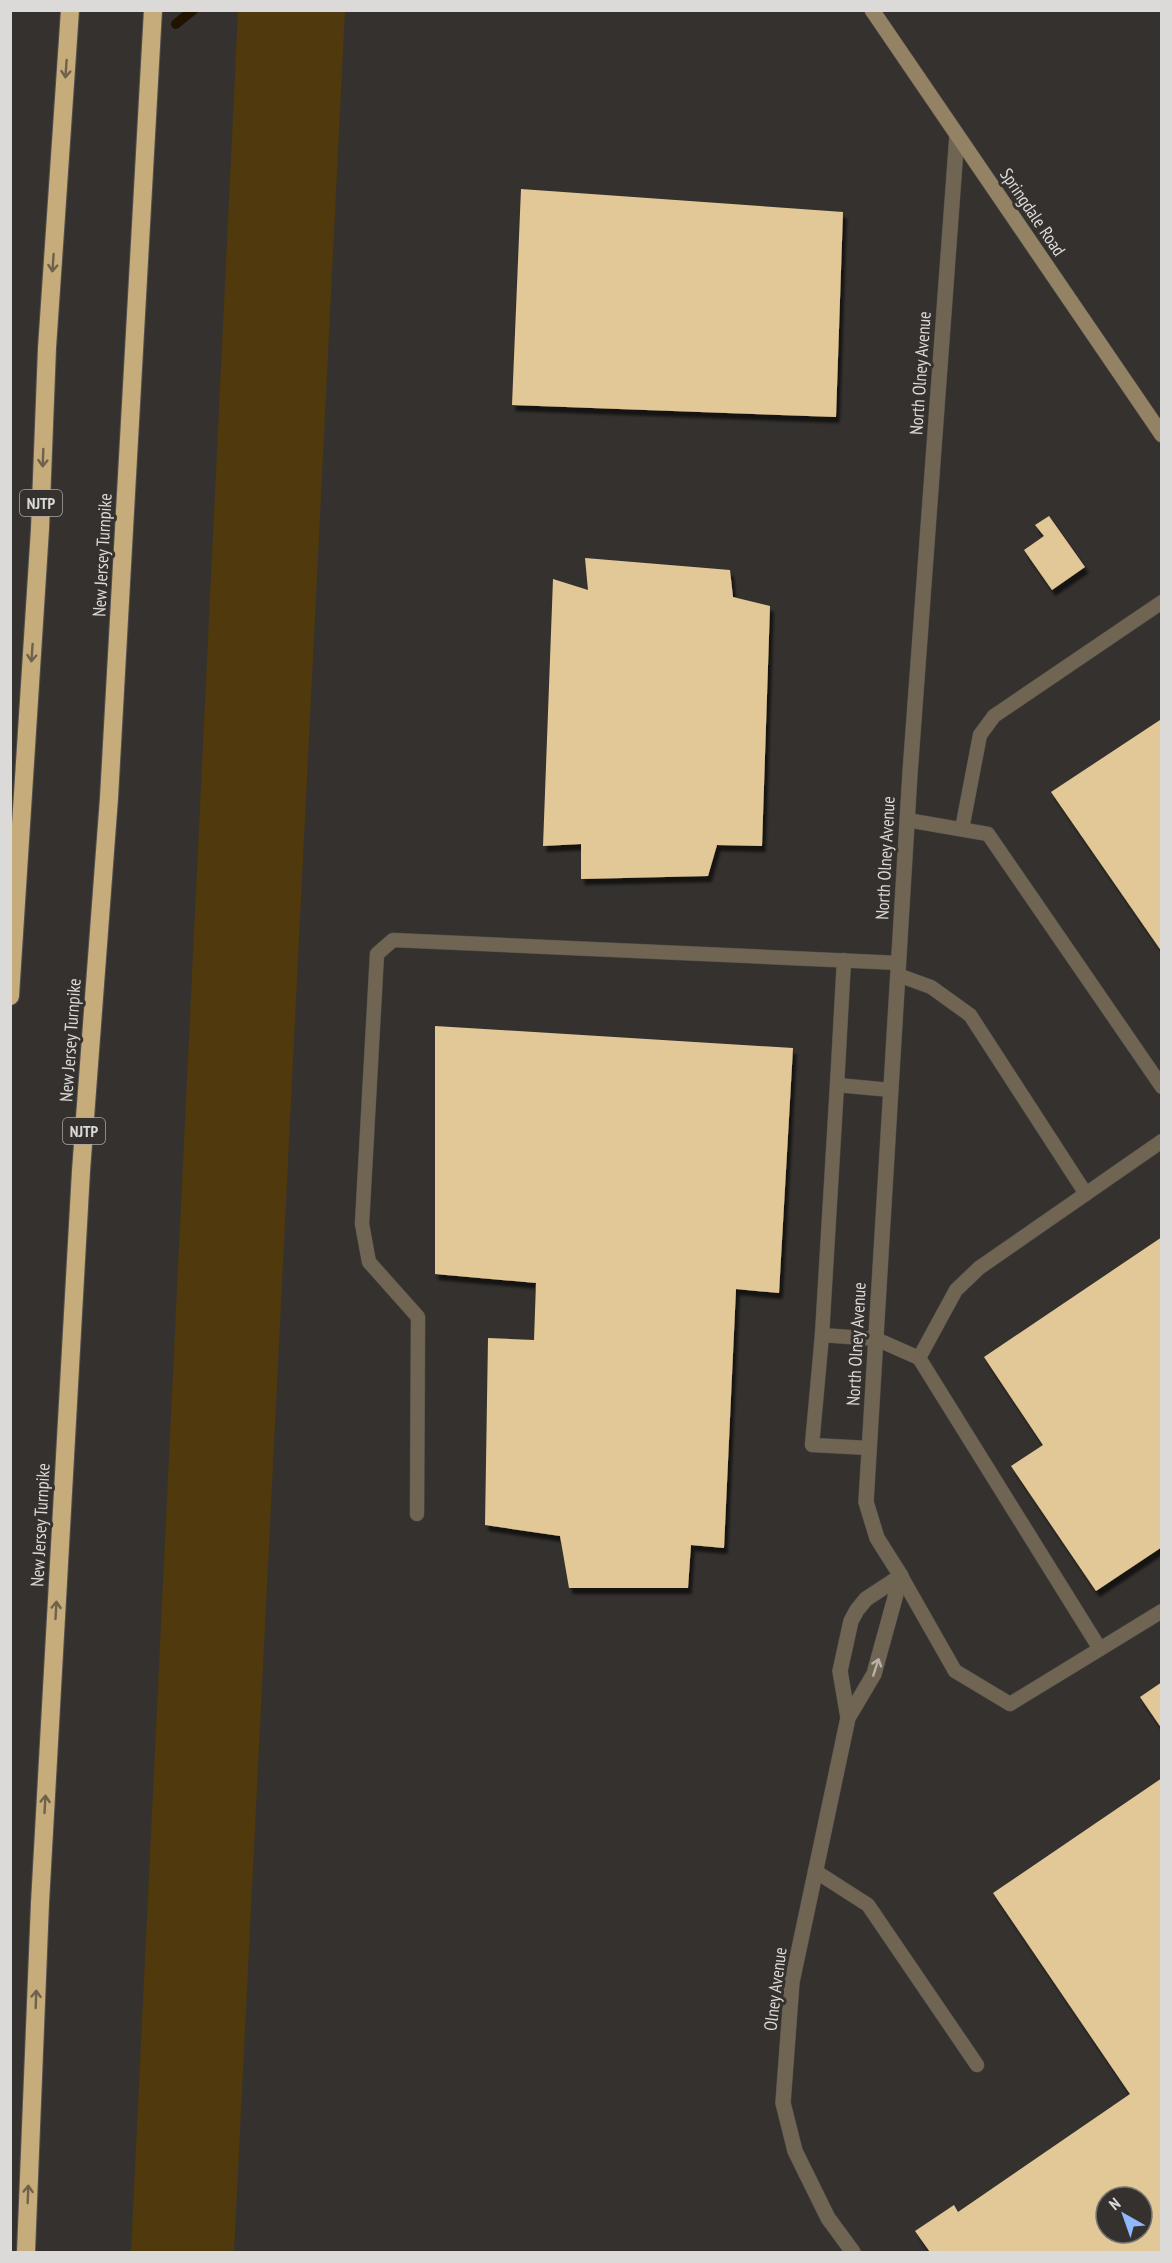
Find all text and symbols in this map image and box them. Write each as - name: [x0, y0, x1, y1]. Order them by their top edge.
- one-way arrow: [60, 58, 71, 78]
- street label: Springdale Road: [995, 164, 1071, 260]
- one-way arrow: [47, 253, 58, 273]
- street label: North Olney Avenue: [904, 310, 936, 436]
- one-way arrow: [37, 448, 49, 468]
- road number: NJTP: [20, 490, 62, 516]
- street label: New Jersey Turnpike: [87, 493, 117, 617]
- one-way arrow: [27, 642, 38, 662]
- street label: North Olney Avenue: [870, 796, 900, 920]
- street label: New Jersey Turnpike: [54, 977, 86, 1103]
- road number: NJTP: [63, 1118, 105, 1144]
- street label: North Olney Avenue: [841, 1282, 871, 1406]
- street label: New Jersey Turnpike: [25, 1463, 55, 1587]
- one-way arrow: [51, 1600, 62, 1620]
- one-way arrow: [871, 1658, 882, 1677]
- one-way arrow: [40, 1795, 51, 1815]
- street label: Olney Avenue: [758, 1946, 792, 2032]
- one-way arrow: [30, 1990, 42, 2010]
- one-way arrow: [23, 2185, 34, 2205]
- north arrow: [1094, 2185, 1154, 2245]
- text: N: [1105, 2193, 1124, 2214]

